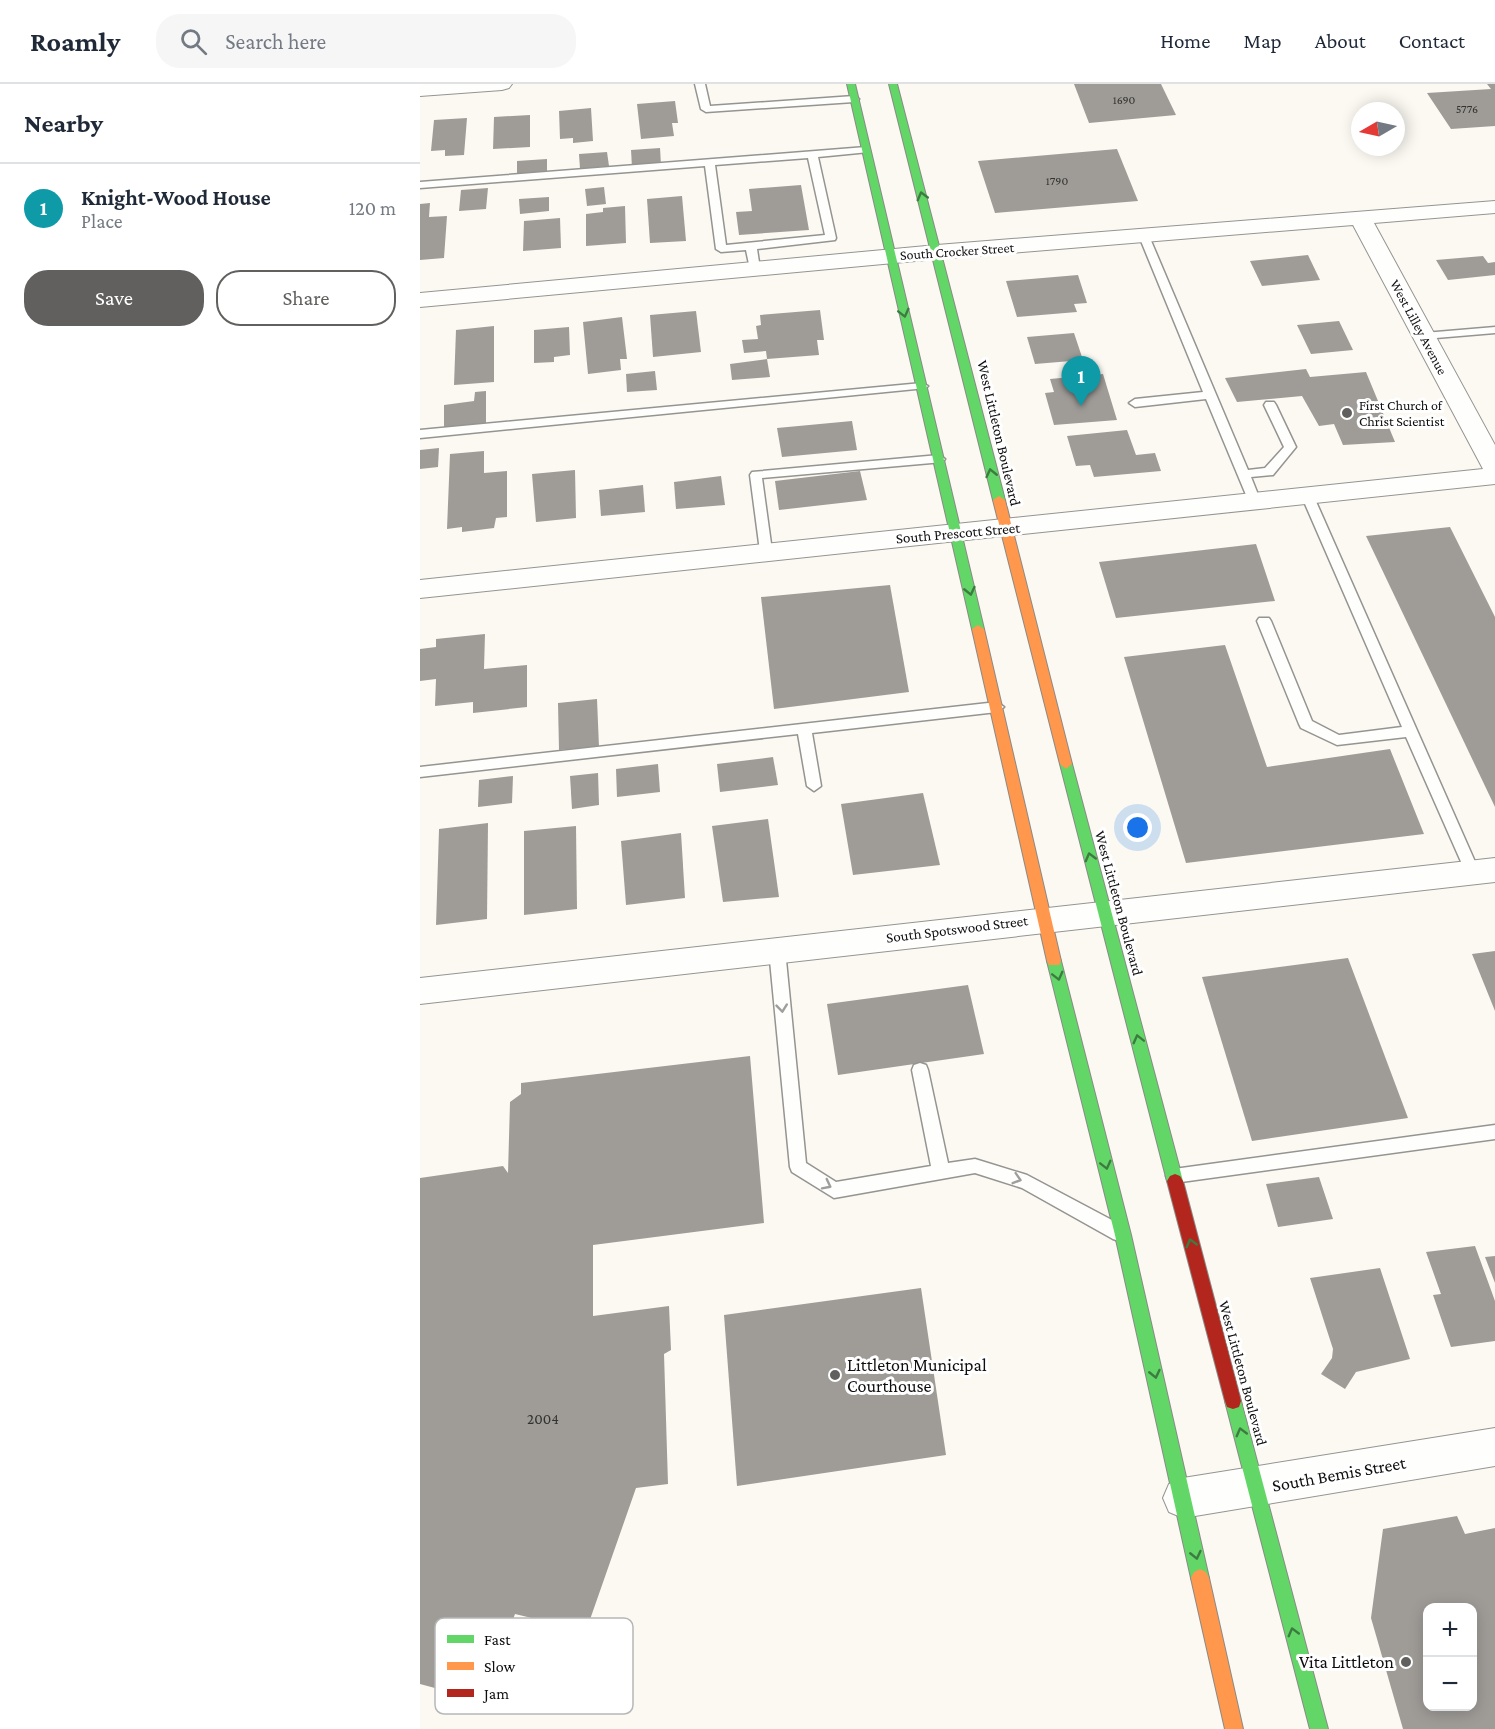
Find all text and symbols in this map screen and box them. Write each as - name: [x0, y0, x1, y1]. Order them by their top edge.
- search box: [156, 14, 576, 68]
- icon: search: [177, 25, 210, 58]
- text: Roamly: [30, 26, 120, 57]
- text: Search here: [225, 29, 326, 54]
- text: Home: [1160, 29, 1210, 53]
- text: Map: [1243, 29, 1282, 53]
- text: About: [1315, 29, 1366, 53]
- text: Contact: [1399, 29, 1465, 53]
- house number: 1690: [1113, 93, 1136, 107]
- north arrow: [1351, 102, 1405, 156]
- house number: 5776: [1456, 102, 1478, 116]
- text: Nearby: [24, 109, 103, 138]
- house number: 1790: [1046, 174, 1068, 188]
- text: Knight-Wood House: [81, 185, 271, 210]
- one-way arrow: [917, 191, 929, 202]
- text: 1: [40, 197, 47, 219]
- text: 120 m: [349, 197, 396, 219]
- text: Place: [81, 210, 123, 232]
- street label: South Crocker Street: [899, 239, 1015, 263]
- button: Save: [24, 270, 204, 326]
- button: Share: [216, 270, 396, 326]
- street label: West Lilley Avenue: [1387, 277, 1451, 377]
- one-way arrow: [897, 308, 910, 318]
- pin: 1: [1062, 356, 1100, 406]
- street label: West Littleton Boulevard: [974, 359, 1024, 508]
- place label: First Church of Christ Scientist: [1359, 397, 1445, 429]
- marker: First Church of Christ Scientist: [1340, 406, 1354, 420]
- one-way arrow: [986, 468, 999, 478]
- street label: South Prescott Street: [895, 520, 1022, 546]
- one-way arrow: [963, 586, 976, 596]
- your location: [1123, 813, 1152, 842]
- street label: West Littleton Boulevard: [1092, 829, 1146, 977]
- one-way arrow: [1085, 852, 1097, 863]
- street label: South Spotswood Street: [885, 912, 1030, 947]
- one-way arrow: [1051, 971, 1064, 981]
- one-way arrow: [775, 1003, 788, 1013]
- one-way arrow: [1132, 1034, 1145, 1044]
- one-way arrow: [1098, 1160, 1111, 1170]
- one-way arrow: [1011, 1172, 1022, 1184]
- one-way arrow: [821, 1178, 831, 1189]
- one-way arrow: [1186, 1238, 1199, 1248]
- street label: West Littleton Boulevard: [1216, 1299, 1270, 1447]
- place label: Littleton Municipal Courthouse: [847, 1355, 987, 1396]
- marker: Littleton Municipal Courthouse: [828, 1368, 842, 1382]
- one-way arrow: [1148, 1369, 1161, 1379]
- house number: 2004: [527, 1411, 559, 1427]
- one-way arrow: [1236, 1427, 1248, 1437]
- street label: South Bemis Street: [1271, 1452, 1408, 1496]
- one-way arrow: [1189, 1550, 1202, 1560]
- map controls: [1423, 1603, 1477, 1711]
- button: +: [1423, 1603, 1477, 1657]
- legend: [435, 1618, 633, 1714]
- one-way arrow: [1288, 1627, 1301, 1637]
- text: Fast: [484, 1631, 511, 1648]
- place label: Vita Littleton: [1299, 1652, 1394, 1672]
- marker: Vita Littleton: [1399, 1655, 1413, 1669]
- button: −: [1423, 1657, 1477, 1711]
- text: Slow: [484, 1658, 516, 1675]
- text: Jam: [482, 1685, 509, 1703]

